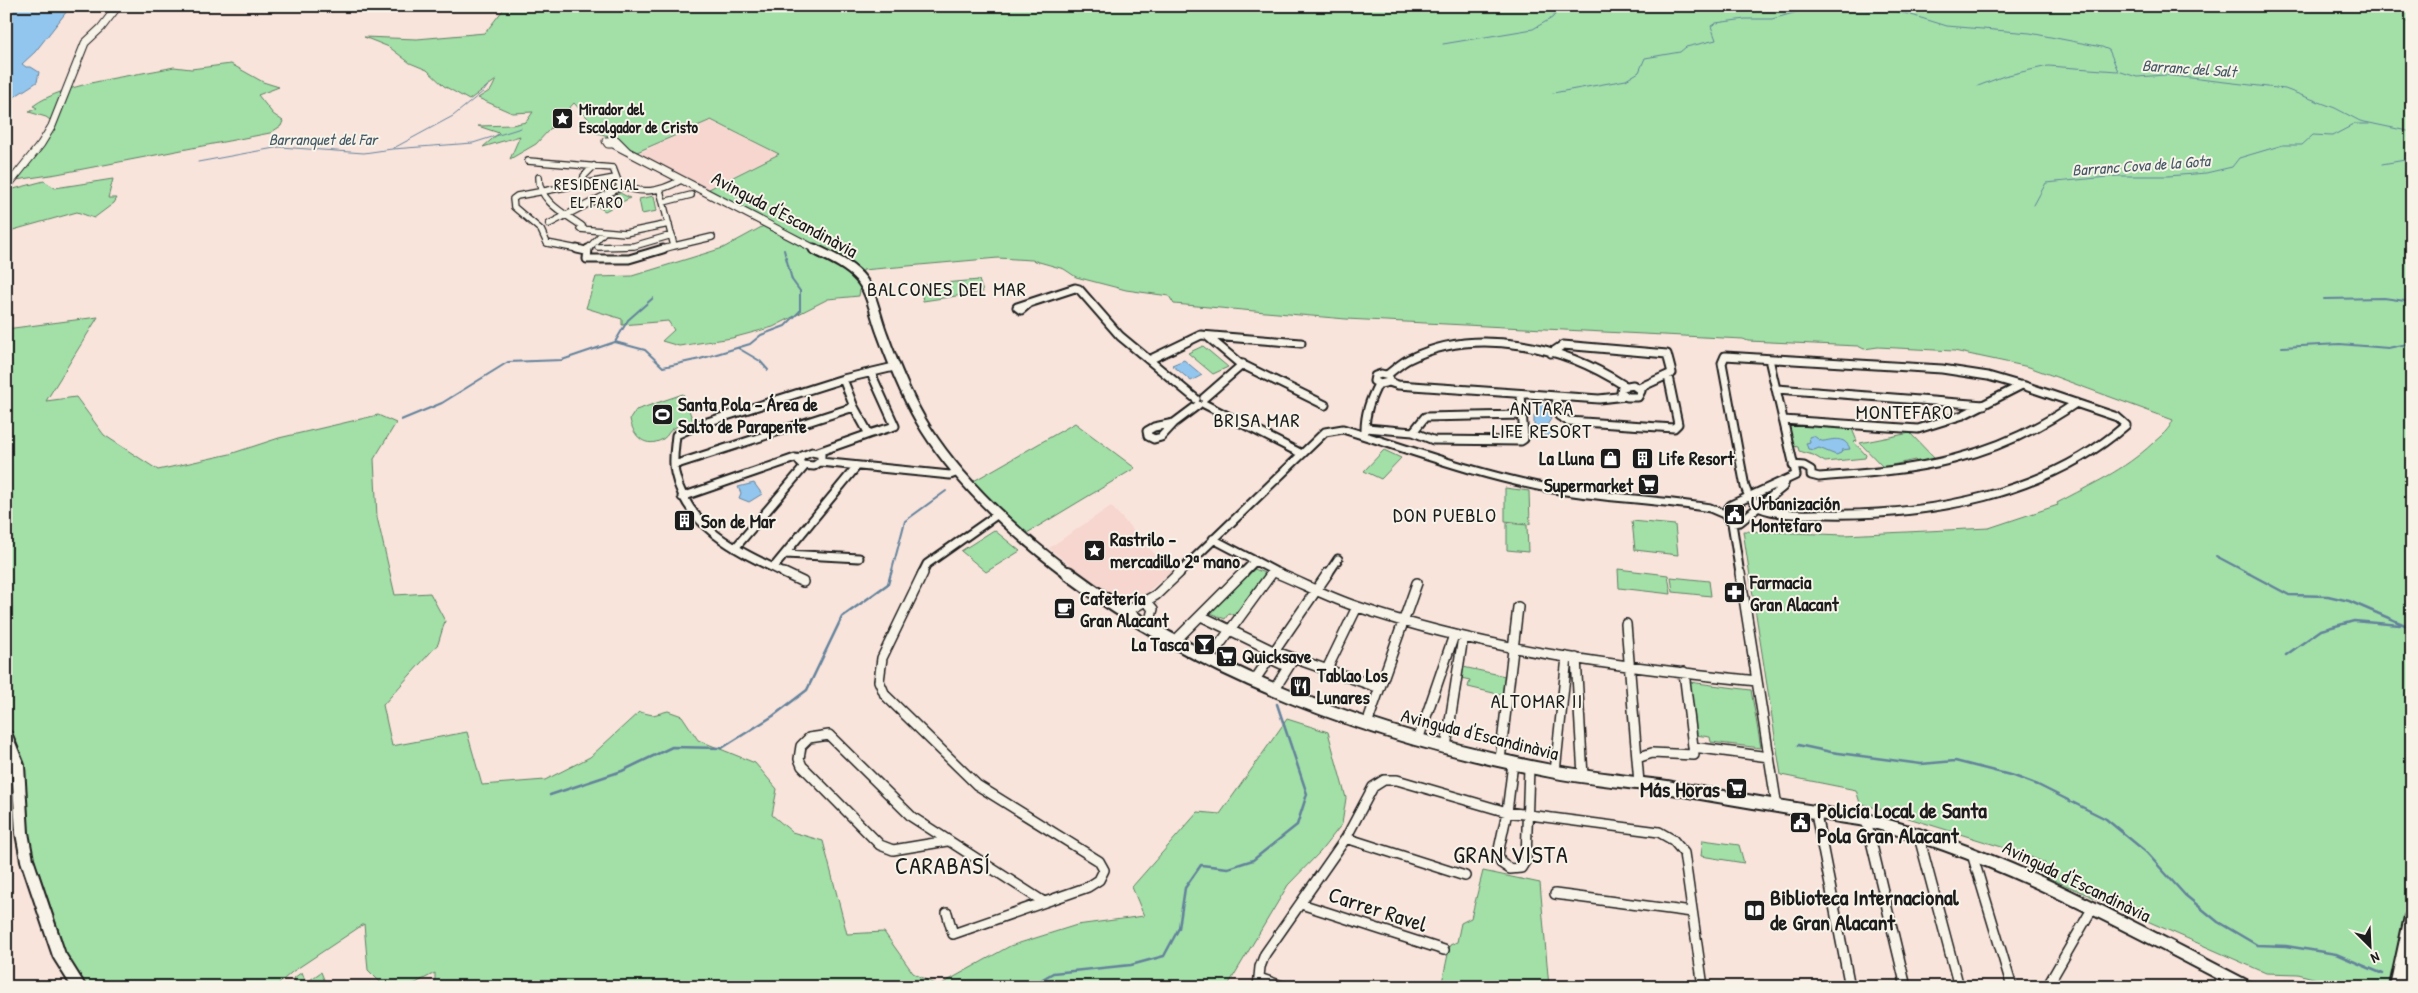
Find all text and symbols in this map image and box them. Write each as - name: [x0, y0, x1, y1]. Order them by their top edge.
- water label: Barranc del Salt: [2141, 54, 2239, 82]
- place label: Mirador del Escolgador de Cristo: [579, 98, 699, 139]
- place icon: Mirador del Escolgador de Cristo: [551, 106, 575, 130]
- water label: Barranquet del Far: [269, 128, 379, 150]
- water label: Barranc Cova de la Gota: [2071, 149, 2212, 181]
- street label: Avinguda d'Escandinàvia: [708, 165, 863, 264]
- district label: RESIDENCIAL EL FARO: [554, 173, 640, 213]
- district label: BALCONES DEL MAR: [867, 275, 1027, 302]
- place label: Santa Pola - Área de Salto de Parapente: [678, 391, 818, 440]
- district label: ANTARA LIFE RESORT: [1492, 394, 1592, 444]
- district label: MONTEFARO: [1856, 398, 1954, 425]
- sports icon: Santa Pola - Área de Salto de Parapente: [650, 403, 674, 427]
- district label: BRISA MAR: [1213, 406, 1301, 433]
- place label: La Lluna: [1539, 445, 1595, 471]
- place label: Life Resort: [1659, 445, 1736, 471]
- shop icon: La Lluna: [1598, 446, 1622, 470]
- building icon: Life Resort: [1631, 446, 1655, 470]
- place label: Supermarket: [1544, 472, 1634, 499]
- supermarket icon: Supermarket: [1637, 473, 1661, 497]
- place label: Urbanización Montefaro: [1751, 490, 1841, 538]
- district label: DON PUEBLO: [1393, 501, 1497, 528]
- public building icon: Urbanización Montefaro: [1723, 502, 1747, 526]
- place label: Son de Mar: [701, 508, 776, 534]
- building icon: Son de Mar: [673, 509, 697, 533]
- place label: Rastrilo - mercadillo 2ª mano: [1110, 526, 1240, 574]
- place icon: Rastrilo - mercadillo 2ª mano: [1082, 538, 1106, 562]
- place label: Farmacia Gran Alacant: [1749, 569, 1840, 617]
- pharmacy icon: Farmacia Gran Alacant: [1722, 581, 1746, 605]
- place label: Cafetería Gran Alacant: [1080, 585, 1170, 633]
- cafe icon: Cafetería Gran Alacant: [1052, 597, 1076, 621]
- place label: La Tasca: [1132, 631, 1190, 657]
- bar icon: La Tasca: [1193, 632, 1217, 656]
- place label: Quicksave: [1242, 643, 1312, 669]
- supermarket icon: Quicksave: [1214, 644, 1238, 668]
- place label: Tablao Los Lunares: [1316, 662, 1388, 710]
- restaurant icon: Tablao Los Lunares: [1289, 674, 1313, 698]
- district label: ALTOMAR II: [1491, 687, 1583, 714]
- street label: Avinguda d'Escandinàvia: [1398, 702, 1562, 766]
- place label: Más Horas: [1640, 774, 1721, 804]
- supermarket icon: Más Horas: [1724, 777, 1748, 801]
- place label: Policía Local de Santa Pola Gran Alacant: [1817, 795, 1987, 850]
- public building icon: Policía Local de Santa Pola Gran Alacant: [1789, 811, 1813, 835]
- street label: Avinguda d'Escandinàvia: [1999, 834, 2156, 928]
- district label: GRAN VISTA: [1453, 838, 1569, 870]
- district label: CARABASÍ: [895, 849, 991, 881]
- street label: Carrer Ravel: [1325, 879, 1431, 939]
- place label: Biblioteca Internacional de Gran Alacant: [1770, 882, 1960, 937]
- library icon: Biblioteca Internacional de Gran Alacant: [1742, 898, 1766, 922]
- north arrow: [2346, 920, 2396, 970]
- text: N: [2368, 948, 2383, 969]

